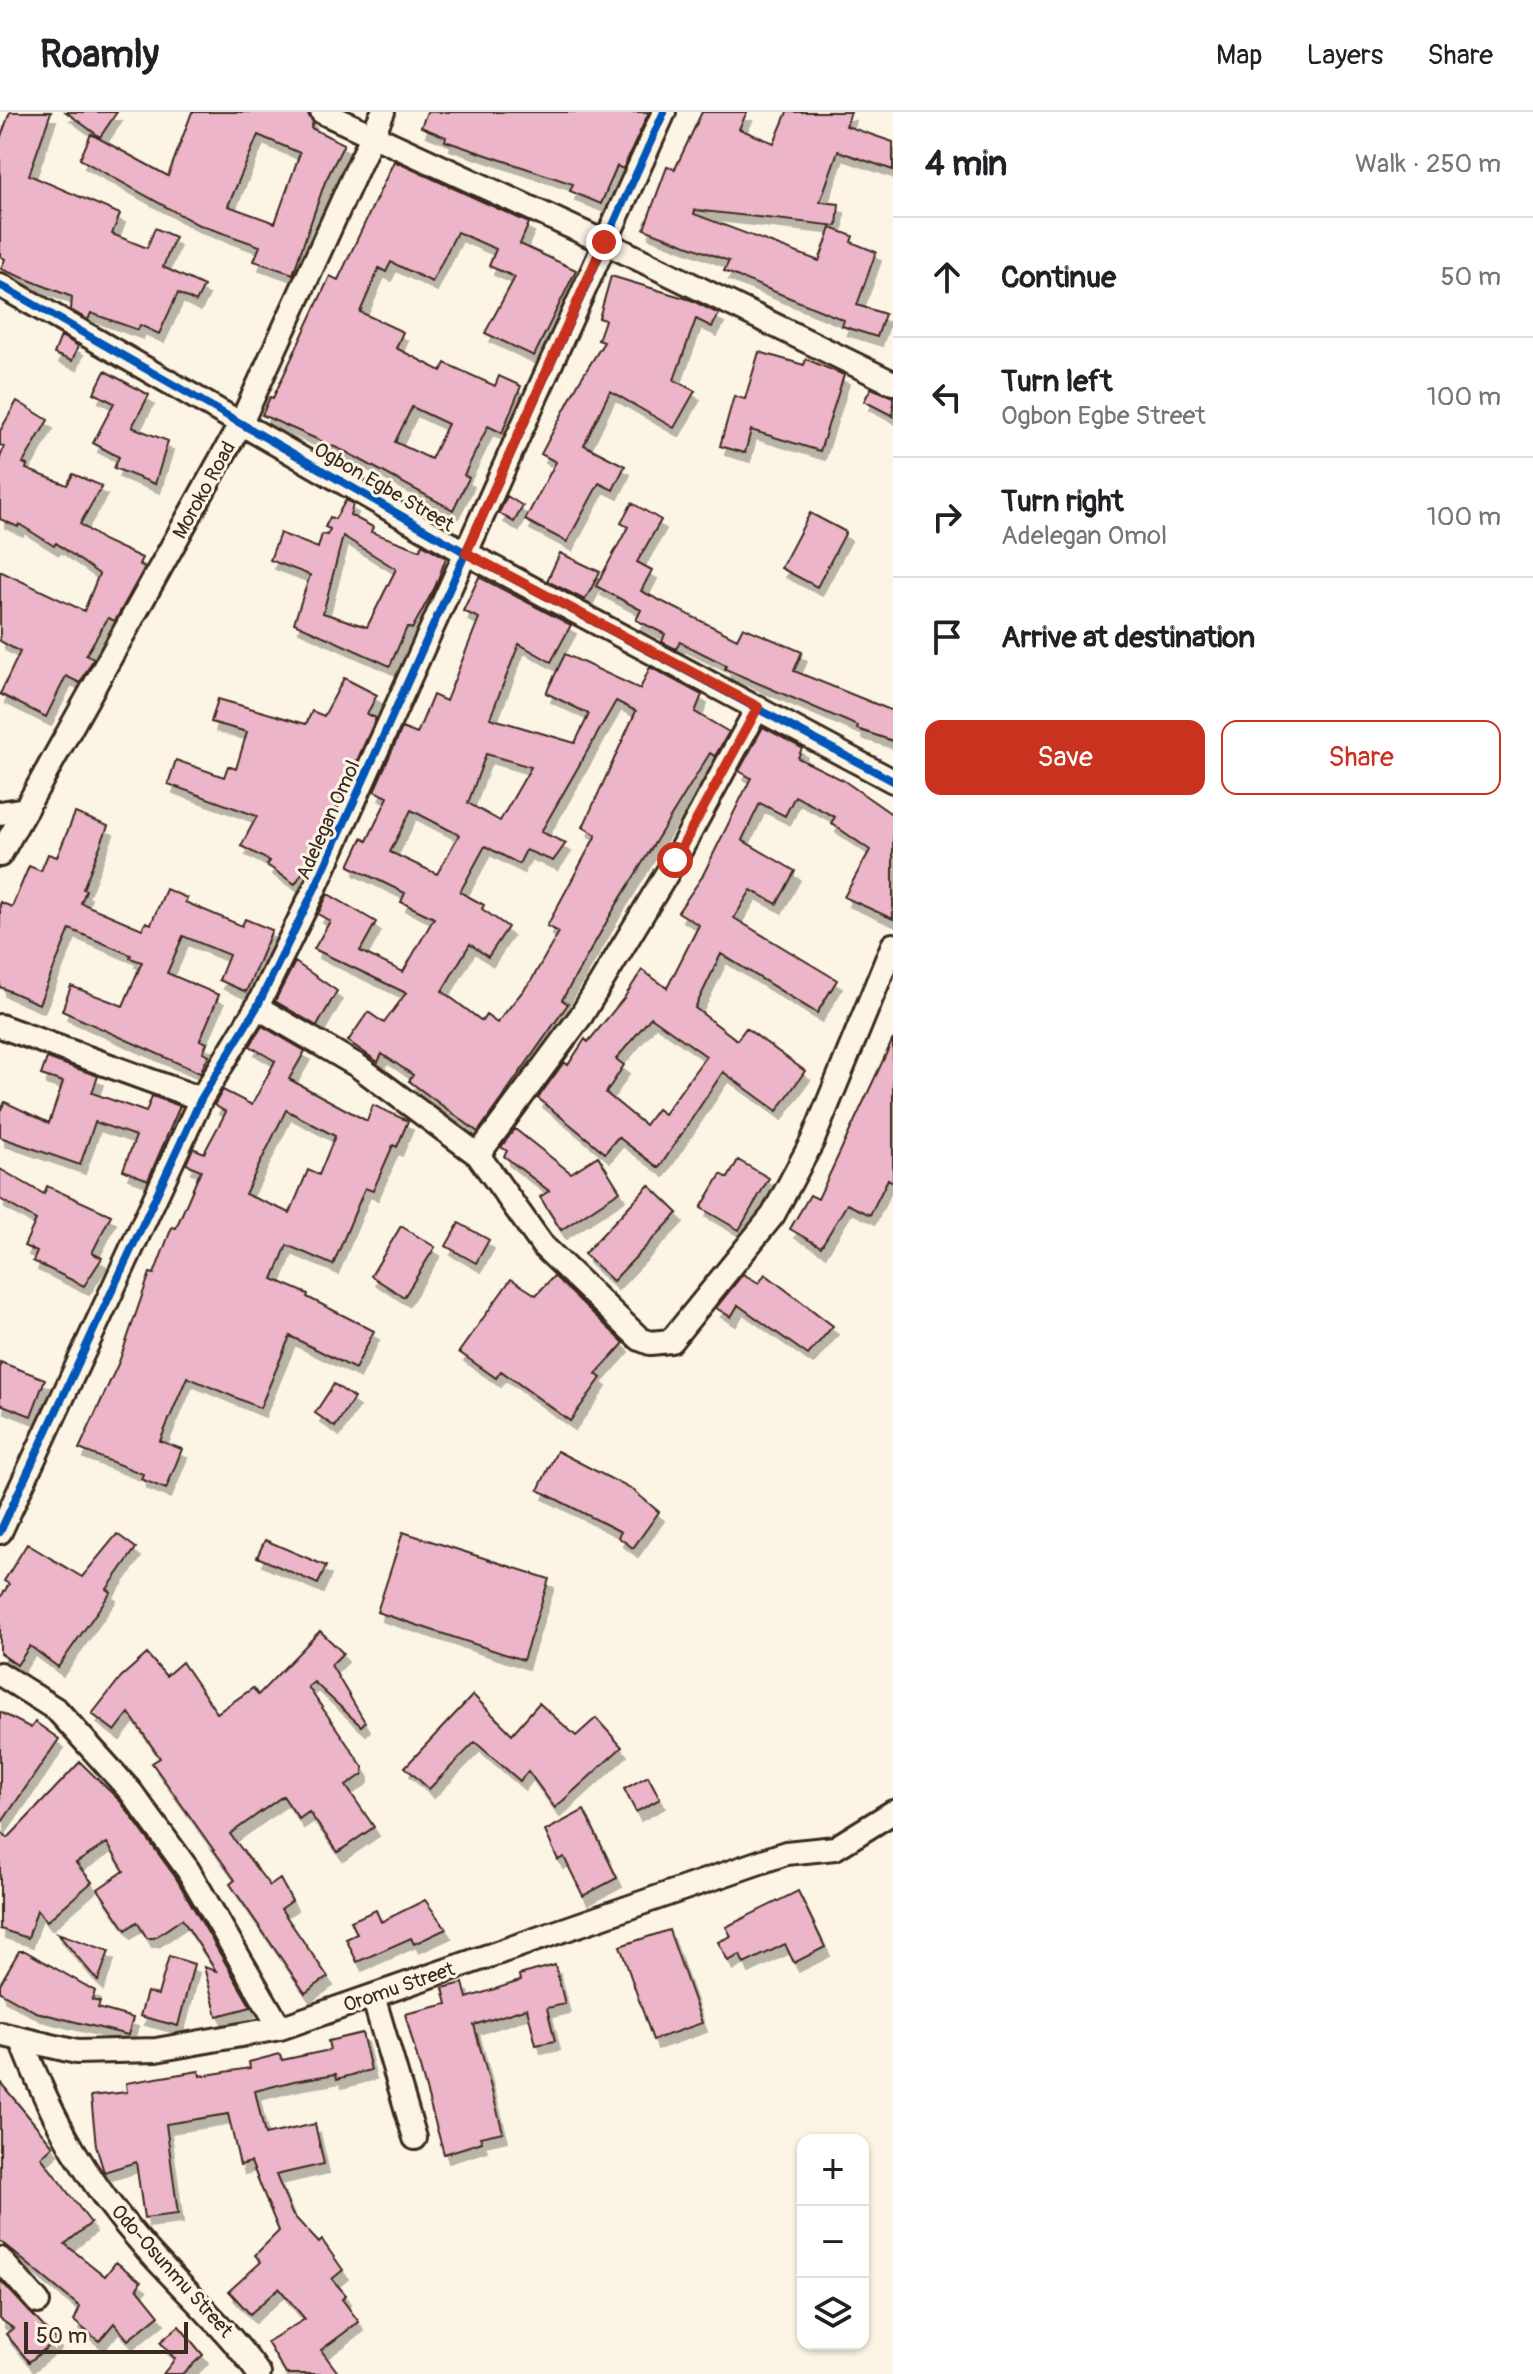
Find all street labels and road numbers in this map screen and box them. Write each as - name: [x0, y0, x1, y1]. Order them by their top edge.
- street label: Moroko Road: [167, 437, 241, 543]
- street label: Ogbon Egbe Street: [310, 437, 459, 538]
- street label: Adelegan Omol: [291, 757, 365, 883]
- street label: Oromu Street: [340, 1956, 459, 2018]
- street label: Odo-Osunmu Street: [106, 2199, 239, 2343]

